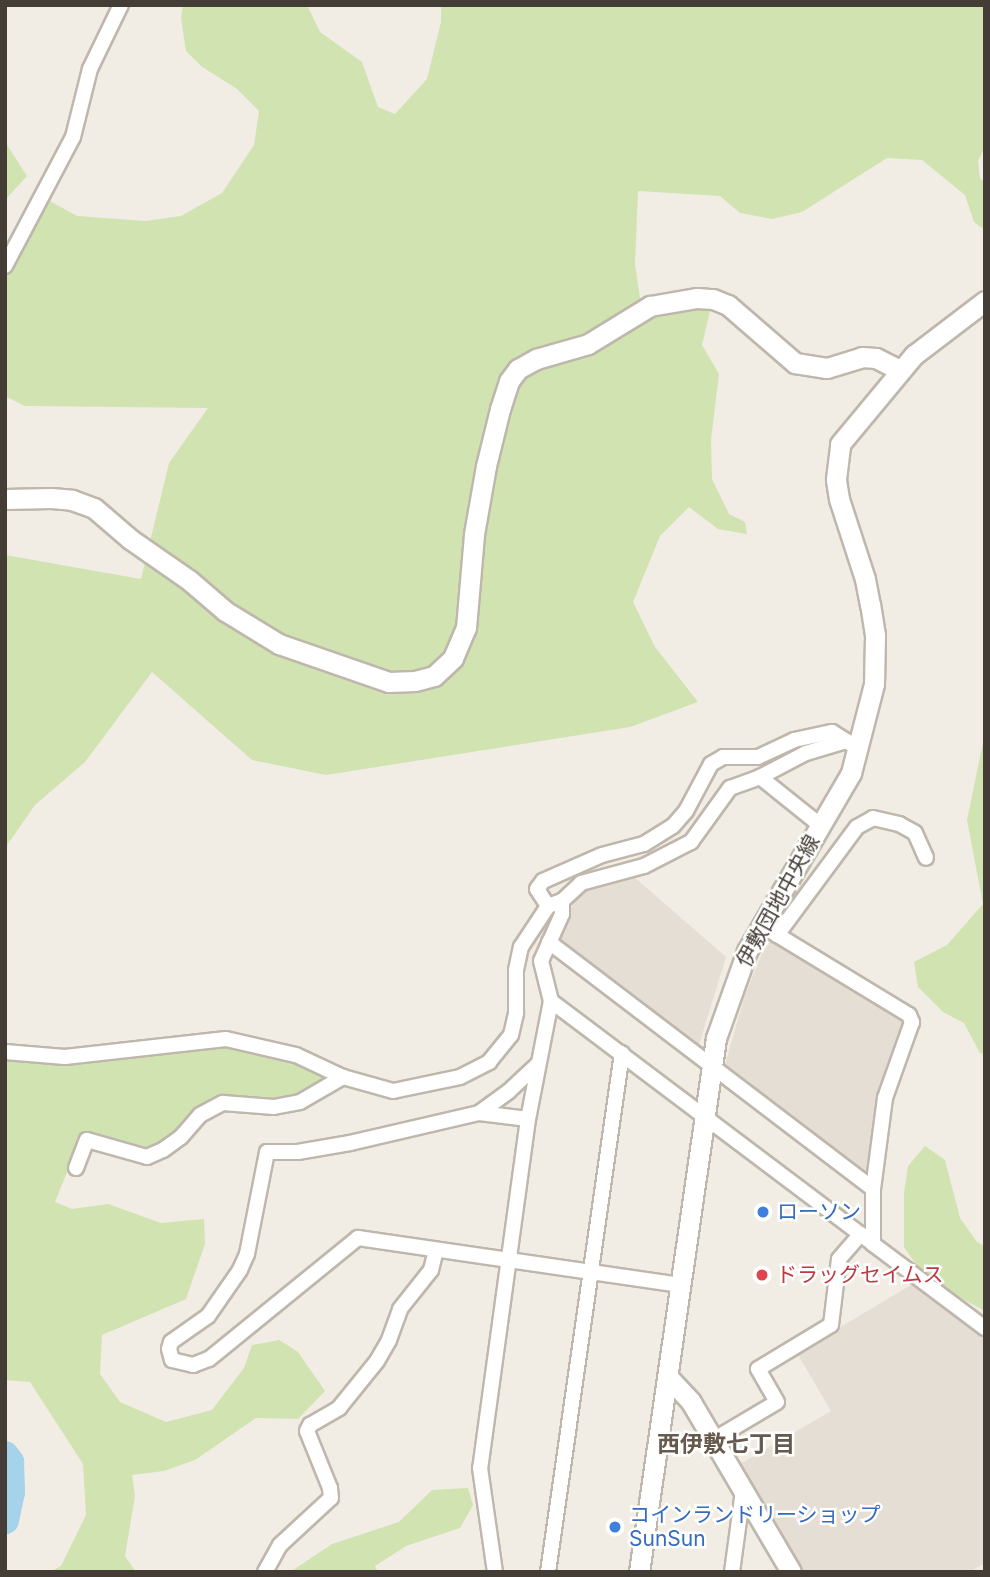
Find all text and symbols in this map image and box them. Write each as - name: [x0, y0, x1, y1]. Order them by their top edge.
- street label: 伊敷団地中央線: [731, 831, 825, 971]
- place label: ローソン: [777, 1199, 861, 1225]
- marker: ローソン: [755, 1204, 771, 1220]
- place label: ドラッグセイムス: [776, 1262, 944, 1288]
- marker: ドラッグセイムス: [754, 1267, 770, 1283]
- district label: 西伊敷七丁目: [657, 1430, 795, 1458]
- place label: コインランドリーショップ SunSun: [629, 1502, 881, 1552]
- marker: コインランドリーショップ SunSun: [607, 1519, 623, 1535]

